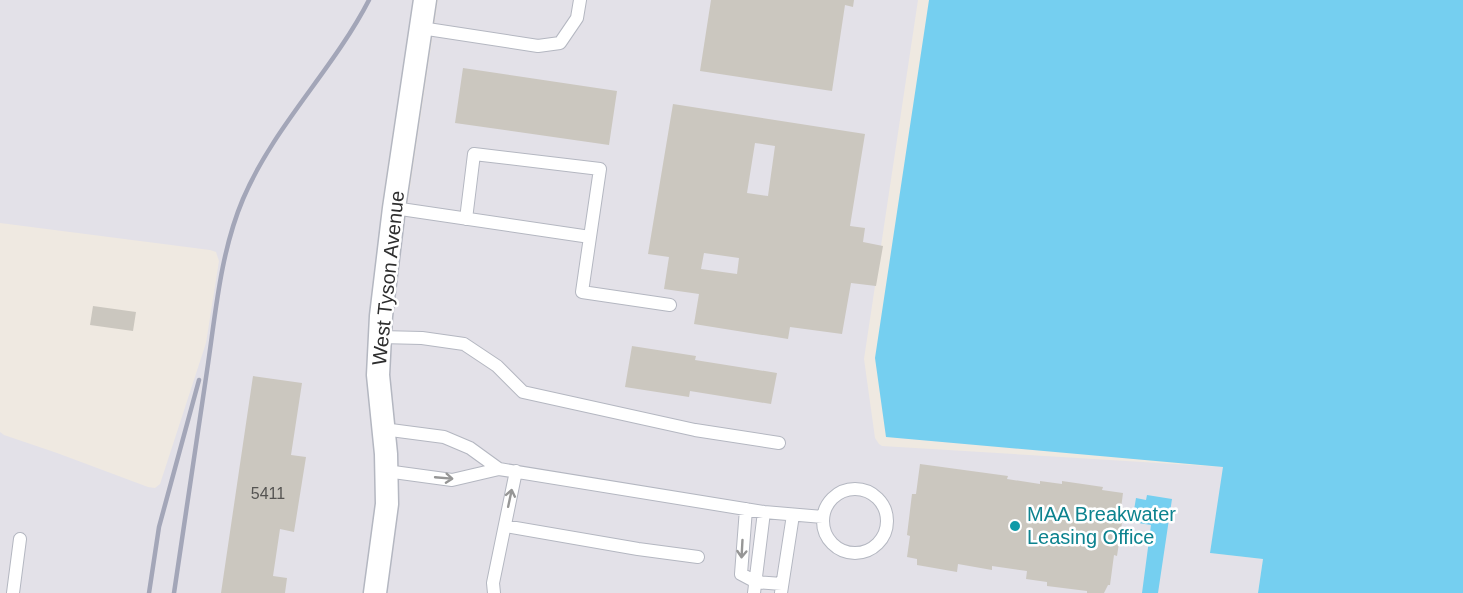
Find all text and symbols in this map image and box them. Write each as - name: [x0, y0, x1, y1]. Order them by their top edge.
- street label: West Tyson Avenue: [368, 189, 408, 367]
- one-way arrow: [434, 473, 454, 484]
- house number: 5411: [251, 485, 285, 502]
- one-way arrow: [505, 489, 517, 508]
- place label: MAA Breakwater Leasing Office: [1027, 503, 1176, 548]
- marker: MAA Breakwater Leasing Office: [1008, 519, 1022, 533]
- one-way arrow: [736, 539, 747, 559]

